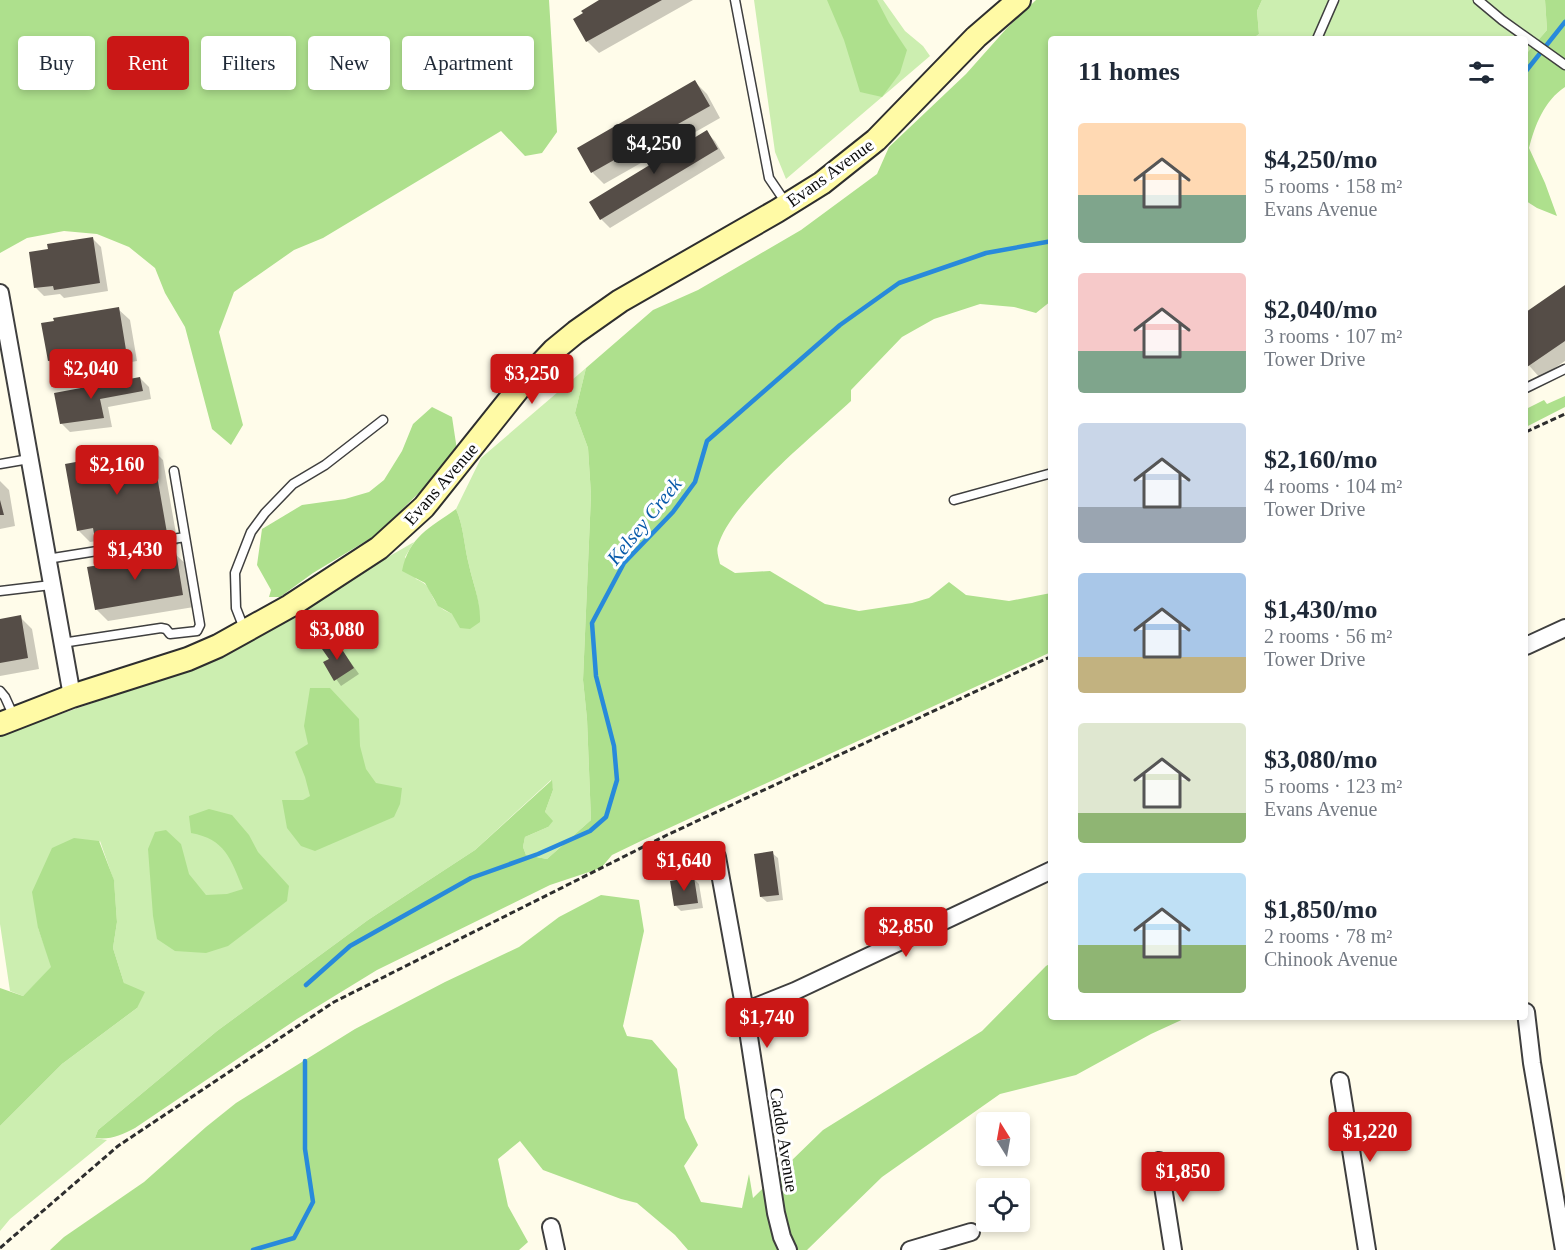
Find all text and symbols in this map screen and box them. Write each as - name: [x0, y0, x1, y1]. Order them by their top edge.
- chip: Buy: [18, 36, 95, 90]
- chip: Rent: [107, 36, 189, 90]
- chip: Filters: [201, 36, 296, 90]
- chip: New: [308, 36, 390, 90]
- chip: Apartment: [402, 36, 534, 90]
- icon: filters: [1465, 56, 1498, 89]
- text: 11 homes: [1078, 57, 1180, 86]
- pin: $4,250: [605, 124, 703, 175]
- text: $4,250: [627, 132, 682, 154]
- street label: Evans Avenue: [783, 135, 877, 211]
- text: $4,250/mo: [1264, 145, 1377, 174]
- icon: home: [1126, 147, 1198, 219]
- text: 5 rooms · 158 m²: [1264, 175, 1402, 197]
- text: Evans Avenue: [1264, 198, 1378, 220]
- text: $2,040/mo: [1264, 295, 1377, 324]
- icon: home: [1126, 297, 1198, 369]
- text: 3 rooms · 107 m²: [1264, 325, 1402, 347]
- text: Tower Drive: [1264, 348, 1365, 370]
- pin: $2,040: [42, 349, 140, 400]
- pin: $3,250: [483, 354, 581, 405]
- text: $2,040: [64, 357, 119, 379]
- text: $3,250: [505, 362, 560, 384]
- street label: Evans Avenue: [400, 439, 482, 529]
- pin: $2,160: [68, 445, 166, 496]
- text: $2,160/mo: [1264, 445, 1377, 474]
- icon: home: [1126, 447, 1198, 519]
- text: $2,160: [90, 453, 145, 475]
- water label: Kelsey Creek: [602, 472, 687, 570]
- text: 4 rooms · 104 m²: [1264, 475, 1402, 497]
- text: Tower Drive: [1264, 498, 1365, 520]
- pin: $1,430: [86, 530, 184, 581]
- text: $1,430: [108, 538, 163, 560]
- text: $1,430/mo: [1264, 595, 1377, 624]
- icon: home: [1126, 597, 1198, 669]
- pin: $3,080: [288, 610, 386, 661]
- text: $3,080: [310, 618, 365, 640]
- text: 2 rooms · 56 m²: [1264, 625, 1392, 647]
- text: Tower Drive: [1264, 648, 1365, 670]
- text: $3,080/mo: [1264, 745, 1377, 774]
- icon: home: [1126, 747, 1198, 819]
- text: 5 rooms · 123 m²: [1264, 775, 1402, 797]
- text: Evans Avenue: [1264, 798, 1378, 820]
- pin: $1,640: [635, 841, 733, 892]
- text: $1,640: [657, 849, 712, 871]
- text: $1,850/mo: [1264, 895, 1377, 924]
- icon: home: [1126, 897, 1198, 969]
- pin: $2,850: [857, 907, 955, 958]
- text: $2,850: [879, 915, 934, 937]
- text: 2 rooms · 78 m²: [1264, 925, 1392, 947]
- text: Chinook Avenue: [1264, 948, 1398, 970]
- pin: $1,740: [718, 998, 816, 1049]
- text: $1,740: [740, 1006, 795, 1028]
- street label: Caddo Avenue: [766, 1087, 802, 1193]
- north arrow: [976, 1112, 1030, 1166]
- map controls: [976, 1112, 1030, 1232]
- pin: $1,220: [1321, 1112, 1419, 1163]
- text: $1,220: [1343, 1120, 1398, 1142]
- pin: $1,850: [1134, 1152, 1232, 1203]
- text: $1,850: [1156, 1160, 1211, 1182]
- button: locate: [976, 1178, 1030, 1232]

